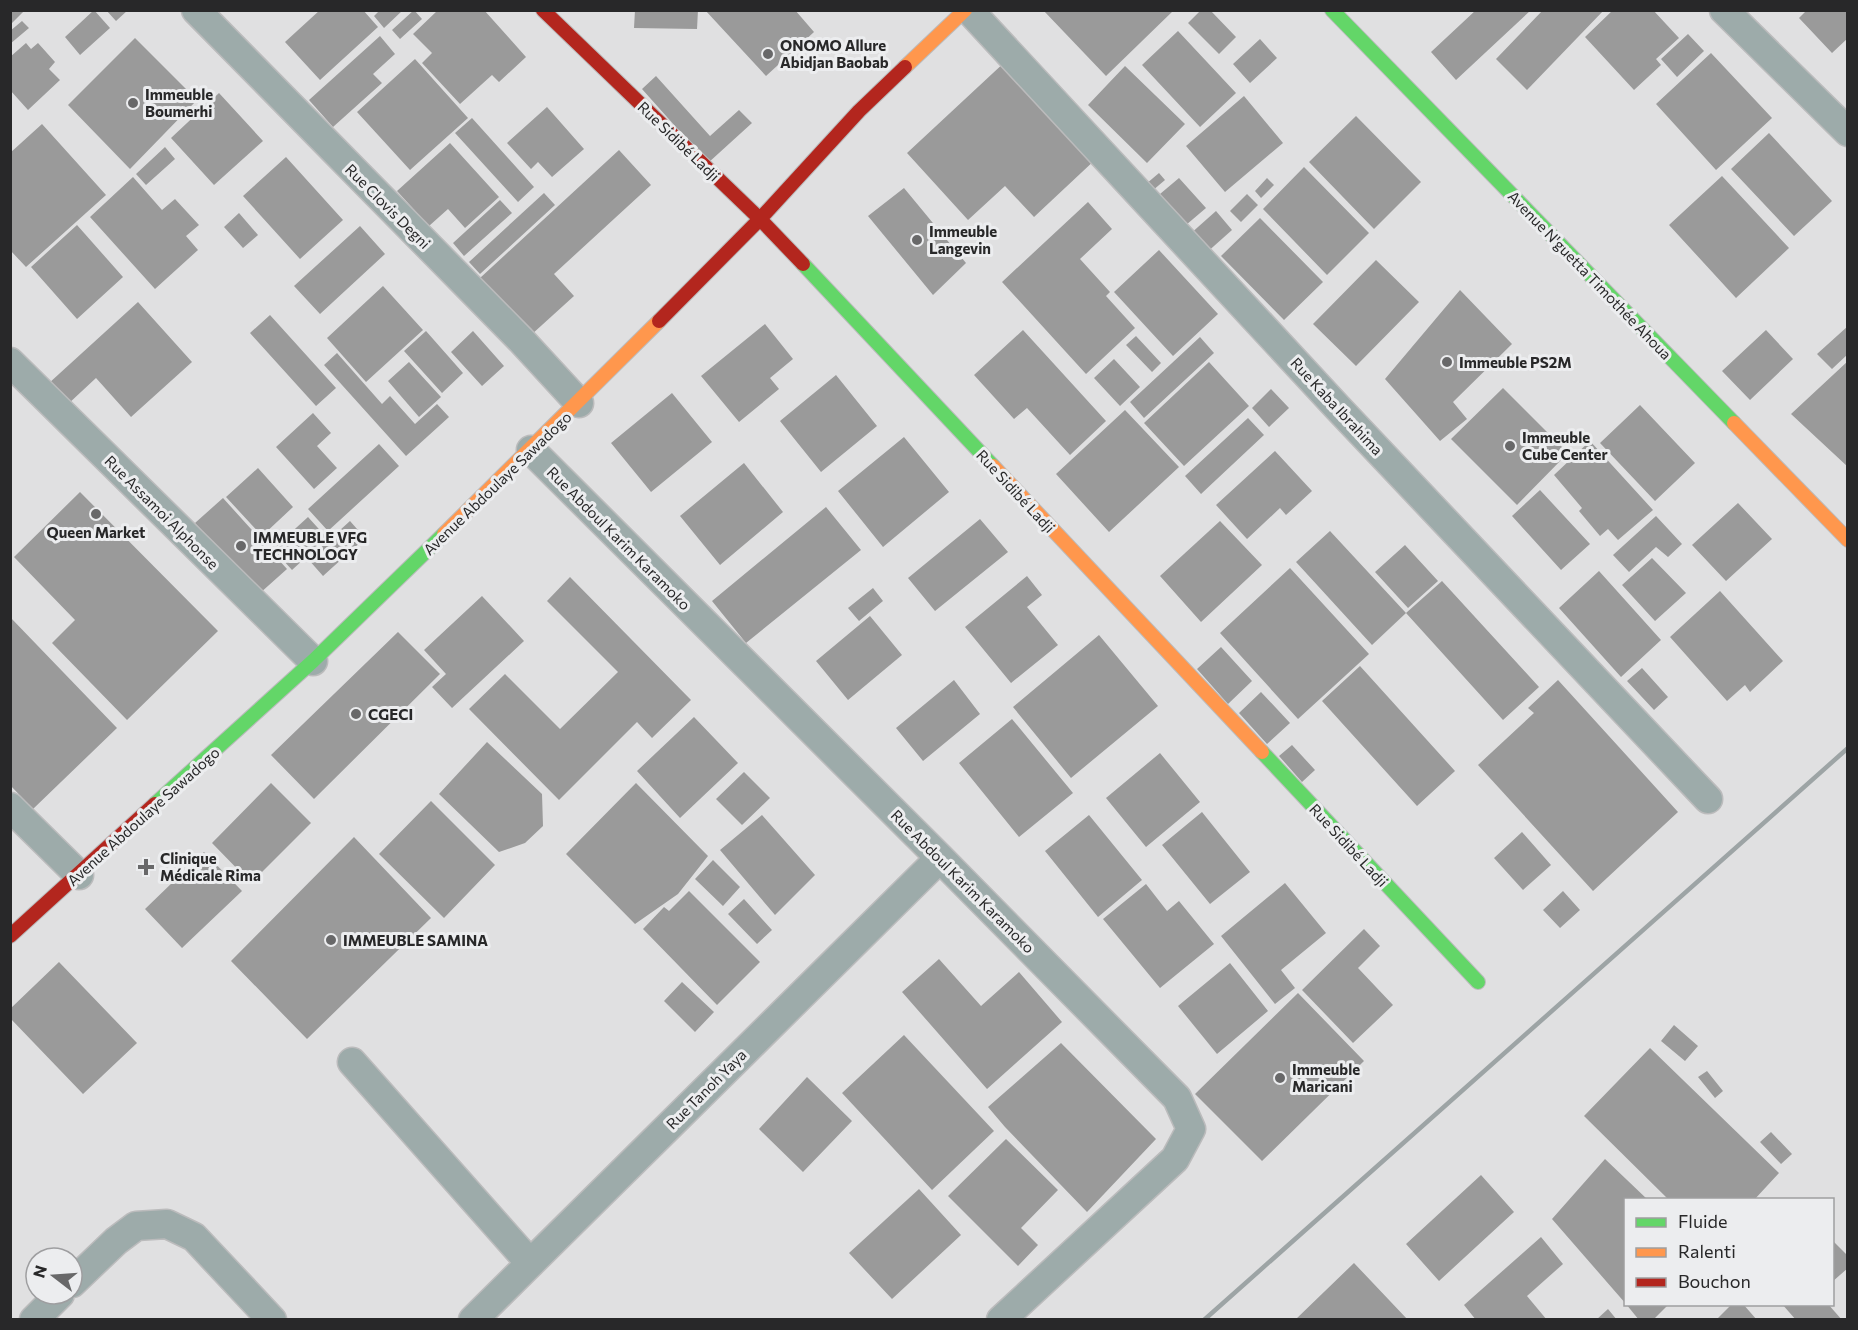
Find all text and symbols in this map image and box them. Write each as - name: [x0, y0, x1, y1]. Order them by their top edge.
- place label: ONOMO Allure Abidjan Baobab: [780, 36, 889, 71]
- marker: ONOMO Allure Abidjan Baobab: [761, 47, 775, 61]
- place label: Immeuble Boumerhi: [145, 85, 213, 120]
- marker: Immeuble Boumerhi: [126, 96, 140, 110]
- street label: Rue Sidibé Ladji: [634, 97, 724, 185]
- street label: Rue Clovis Degni: [342, 160, 434, 252]
- street label: Avenue N'guetta Timothée Ahoua: [1504, 187, 1676, 363]
- place label: Immeuble Langevin: [929, 222, 997, 257]
- marker: Immeuble Langevin: [910, 233, 924, 247]
- place label: Immeuble PS2M: [1459, 353, 1572, 371]
- street label: Rue Kaba Ibrahima: [1287, 354, 1387, 458]
- marker: Immeuble PS2M: [1440, 355, 1454, 369]
- street label: Avenue Abdoulaye Sawadogo: [419, 408, 575, 558]
- place label: Immeuble Cube Center: [1522, 428, 1608, 463]
- marker: Immeuble Cube Center: [1503, 439, 1517, 453]
- street label: Rue Sidibé Ladji: [973, 446, 1059, 536]
- street label: Rue Assamoi Alphonse: [101, 451, 223, 573]
- street label: Rue Abdoul Karim Karamoko: [544, 463, 694, 613]
- marker: Queen Market: [89, 507, 103, 521]
- place label: Queen Market: [47, 523, 145, 541]
- place label: IMMEUBLE VFG TECHNOLOGY: [253, 528, 367, 563]
- marker: IMMEUBLE VFG TECHNOLOGY: [234, 539, 248, 553]
- place label: CGECI: [368, 705, 413, 723]
- marker: CGECI: [349, 707, 363, 721]
- street label: Avenue Abdoulaye Sawadogo: [63, 743, 223, 889]
- street label: Rue Sidibé Ladji: [1306, 800, 1392, 890]
- street label: Rue Abdoul Karim Karamoko: [888, 806, 1038, 956]
- place label: Clinique Médicale Rima: [160, 849, 261, 884]
- marker: Clinique Médicale Rima: [137, 858, 155, 876]
- place label: IMMEUBLE SAMINA: [343, 931, 488, 949]
- marker: IMMEUBLE SAMINA: [324, 933, 338, 947]
- street label: Rue Tanoh Yaya: [662, 1045, 750, 1133]
- place label: Immeuble Maricani: [1292, 1060, 1360, 1095]
- marker: Immeuble Maricani: [1273, 1071, 1287, 1085]
- legend: [1624, 1198, 1834, 1306]
- text: Fluide: [1678, 1210, 1727, 1232]
- text: Ralenti: [1678, 1240, 1736, 1262]
- north arrow: [24, 1246, 84, 1306]
- text: N: [28, 1263, 50, 1280]
- text: Bouchon: [1678, 1270, 1751, 1292]

